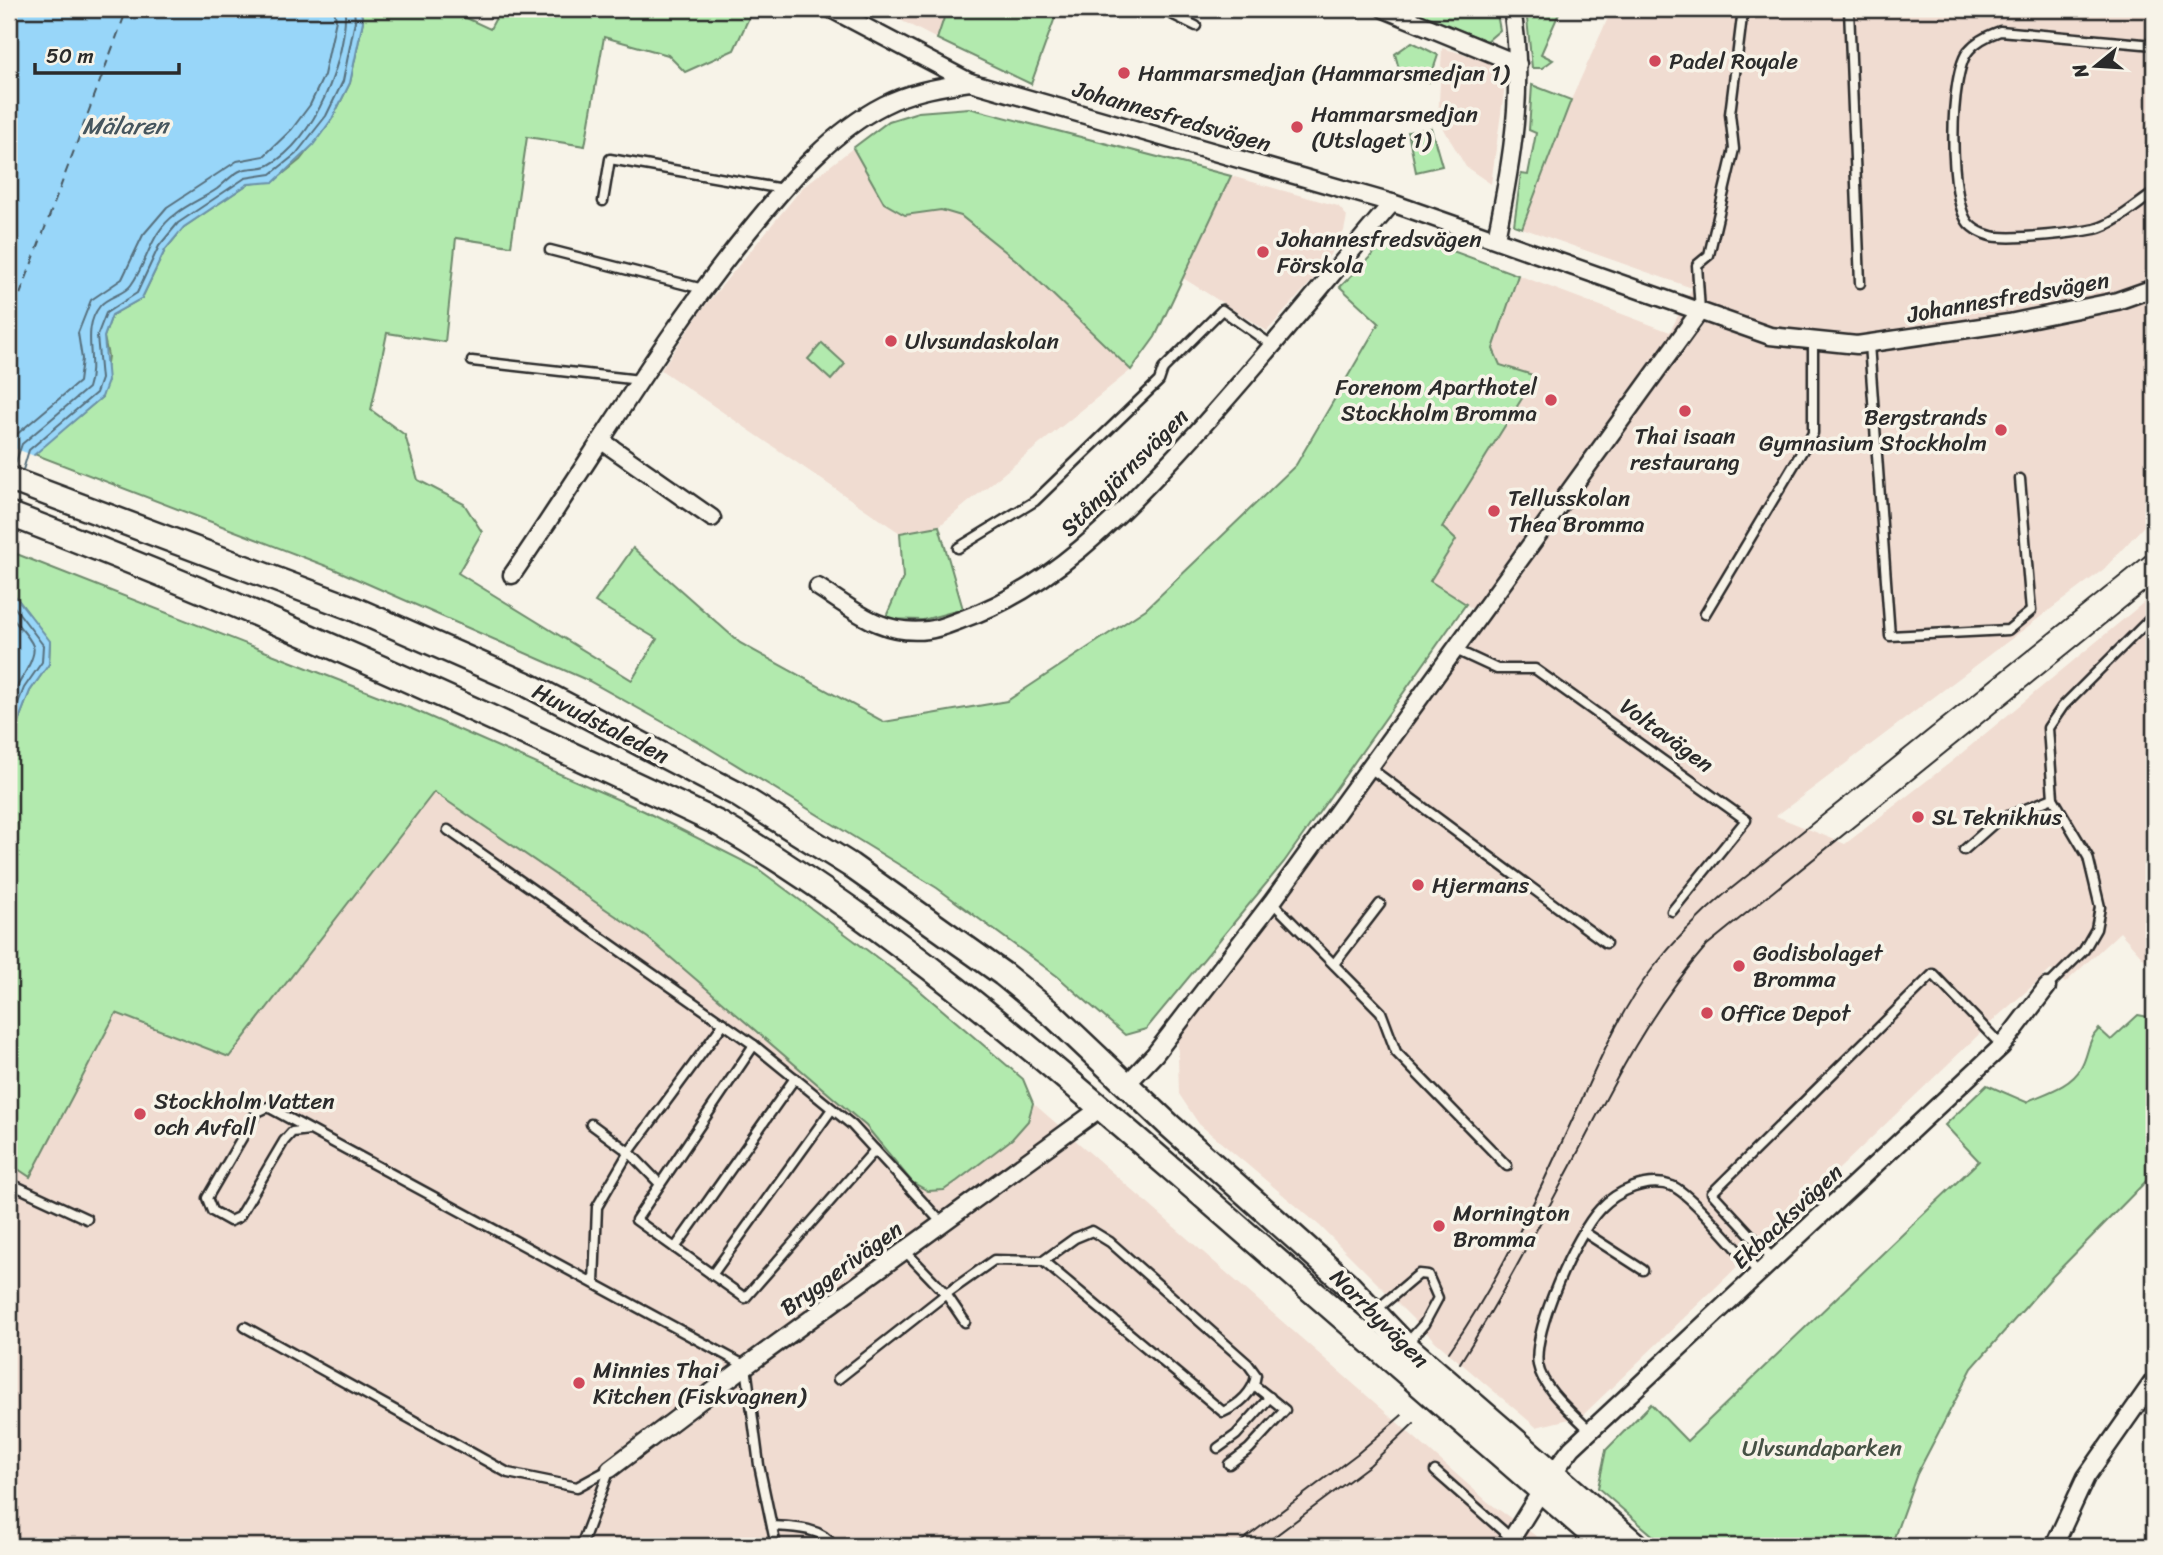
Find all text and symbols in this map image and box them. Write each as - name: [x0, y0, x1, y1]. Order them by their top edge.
- scale bar: [35, 32, 178, 76]
- north arrow: [2062, 32, 2132, 102]
- text: 50 m: [46, 37, 94, 75]
- place label: Padel Royale: [1669, 41, 1798, 82]
- place label: Hammarsmedjan (Hammarsmedjan 1): [1138, 53, 1511, 94]
- marker: Padel Royale: [1647, 53, 1663, 69]
- text: N: [2062, 59, 2098, 83]
- marker: Hammarsmedjan (Hammarsmedjan 1): [1116, 65, 1132, 81]
- street label: Johannesfredsvägen: [1067, 68, 1276, 164]
- place label: Hammarsmedjan (Utslaget 1): [1311, 94, 1478, 161]
- water label: Mälaren: [82, 105, 171, 147]
- marker: Hammarsmedjan (Utslaget 1): [1289, 119, 1305, 135]
- place label: Johannesfredsvägen Förskola: [1276, 219, 1482, 286]
- marker: Johannesfredsvägen Förskola: [1255, 244, 1271, 260]
- street label: Johannesfredsvägen: [1903, 260, 2112, 336]
- place label: Ulvsundaskolan: [905, 321, 1059, 362]
- marker: Ulvsundaskolan: [883, 333, 899, 349]
- place label: Forenom Aparthotel Stockholm Bromma: [1335, 367, 1537, 434]
- marker: Forenom Aparthotel Stockholm Bromma: [1543, 392, 1559, 408]
- place label: Bergstrands Gymnasium Stockholm: [1759, 397, 1987, 464]
- street label: Stångjärnsvägen: [1050, 398, 1199, 547]
- marker: Thai isaan restaurang: [1677, 403, 1693, 419]
- place label: Thai isaan restaurang: [1630, 416, 1740, 483]
- marker: Bergstrands Gymnasium Stockholm: [1993, 422, 2009, 438]
- place label: Tellusskolan Thea Bromma: [1508, 478, 1645, 545]
- marker: Tellusskolan Thea Bromma: [1486, 503, 1502, 519]
- street label: Huvudstaleden: [525, 671, 677, 776]
- street label: Voltavägen: [1611, 687, 1723, 784]
- place label: SL Teknikhus: [1932, 797, 2063, 838]
- marker: SL Teknikhus: [1910, 809, 1926, 825]
- place label: Hjermans: [1432, 865, 1530, 906]
- marker: Hjermans: [1410, 877, 1426, 893]
- place label: Godisbolaget Bromma: [1753, 933, 1884, 1000]
- marker: Godisbolaget Bromma: [1731, 958, 1747, 974]
- place label: Office Depot: [1721, 993, 1852, 1034]
- marker: Office Depot: [1699, 1005, 1715, 1021]
- place label: Stockholm Vatten och Avfall: [154, 1081, 335, 1148]
- marker: Stockholm Vatten och Avfall: [132, 1106, 148, 1122]
- street label: Ekbacksvägen: [1722, 1153, 1853, 1279]
- place label: Mornington Bromma: [1453, 1193, 1570, 1260]
- street label: Bryggerivägen: [771, 1209, 912, 1327]
- marker: Mornington Bromma: [1431, 1218, 1447, 1234]
- street label: Norrbyvägen: [1320, 1258, 1440, 1378]
- place label: Minnies Thai Kitchen (Fiskvagnen): [593, 1350, 807, 1417]
- marker: Minnies Thai Kitchen (Fiskvagnen): [571, 1375, 587, 1391]
- park label: Ulvsundaparken: [1742, 1428, 1902, 1469]

